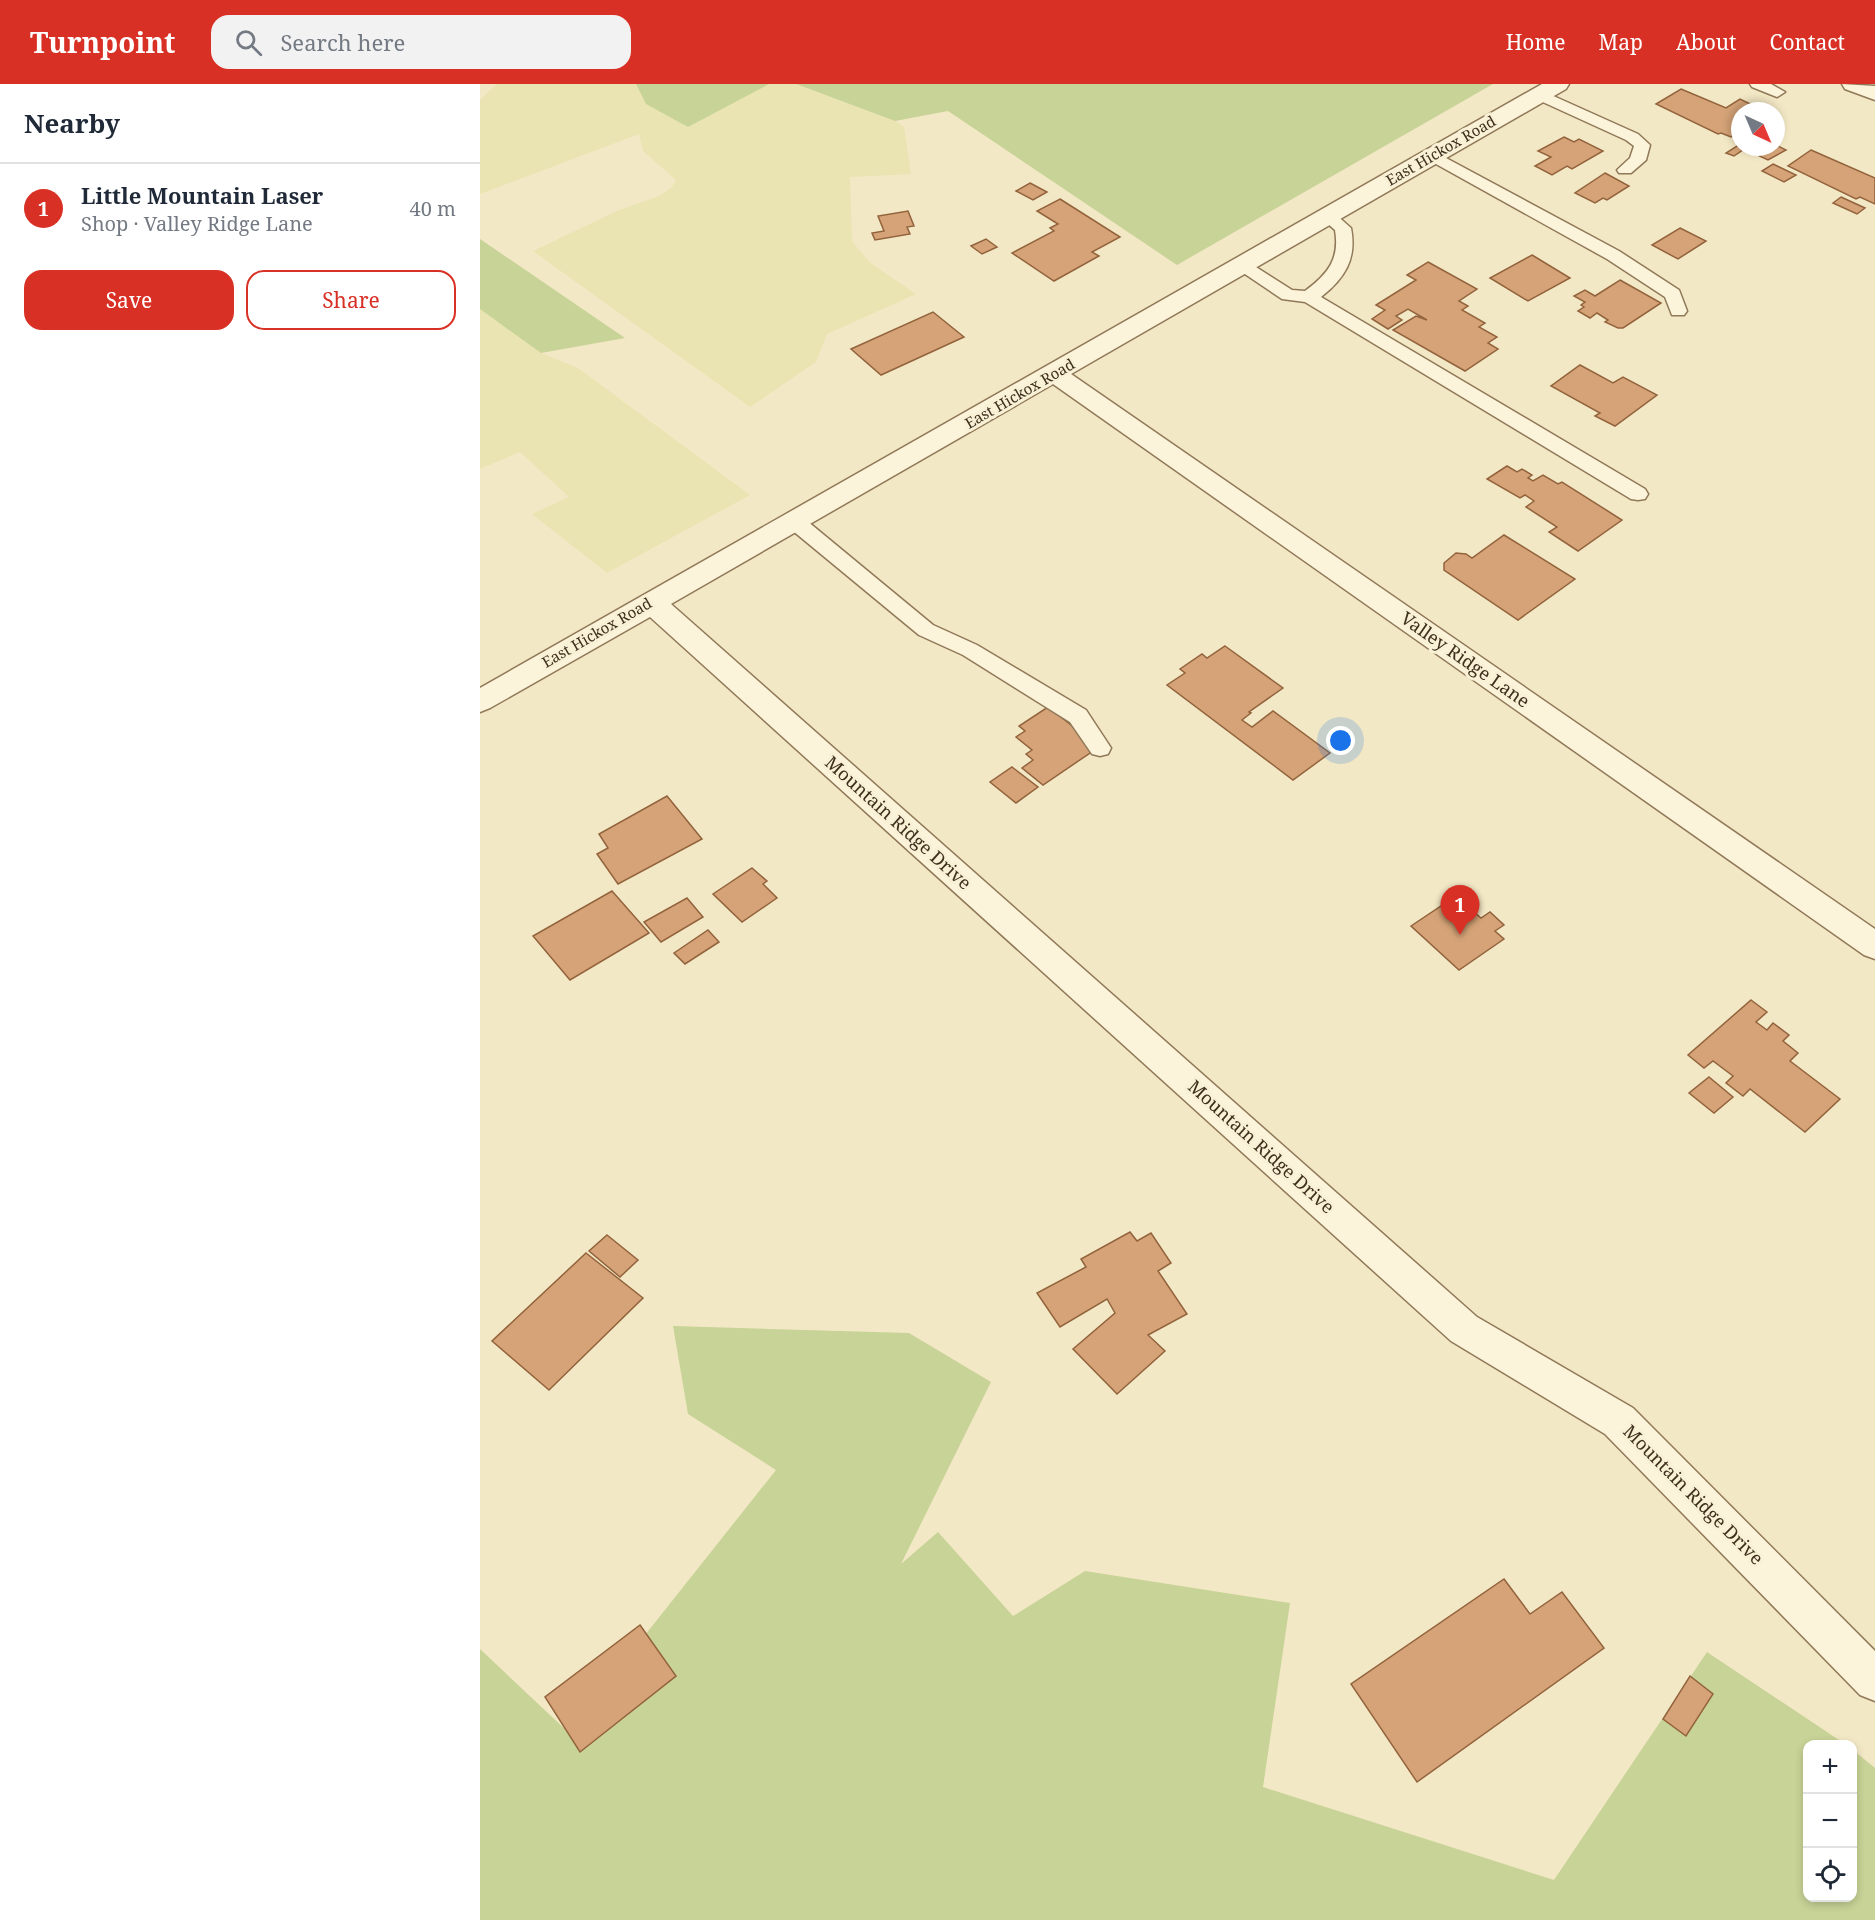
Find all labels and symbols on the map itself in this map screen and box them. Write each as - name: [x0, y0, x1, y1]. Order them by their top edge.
- north arrow: [1731, 102, 1785, 156]
- street label: East Hickox Road: [1382, 111, 1499, 190]
- street label: East Hickox Road: [961, 354, 1078, 433]
- street label: East Hickox Road: [538, 593, 655, 672]
- street label: Valley Ridge Lane: [1396, 606, 1535, 713]
- your location: [1326, 726, 1355, 755]
- street label: Mountain Ridge Drive: [820, 750, 977, 894]
- pin: 1: [1440, 886, 1480, 935]
- street label: Mountain Ridge Drive: [1183, 1074, 1340, 1218]
- street label: Mountain Ridge Drive: [1618, 1419, 1769, 1570]

